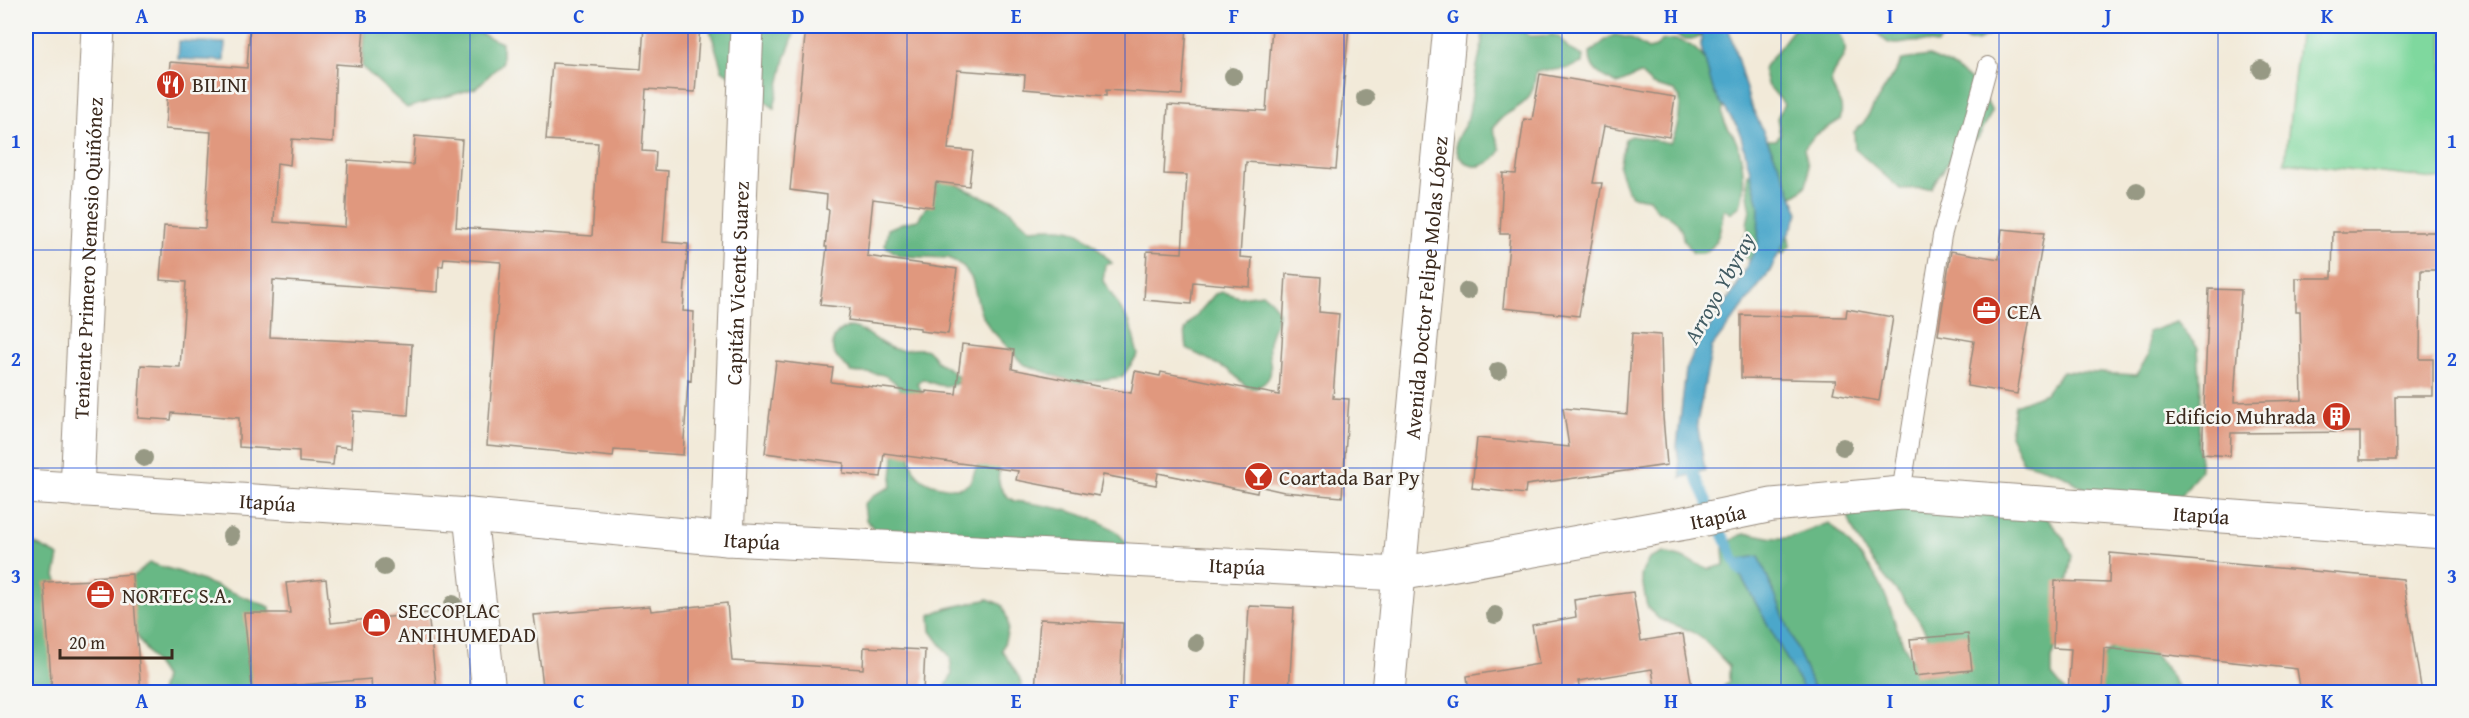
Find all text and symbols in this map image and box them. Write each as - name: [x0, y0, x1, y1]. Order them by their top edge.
- text: A: [136, 1, 149, 30]
- text: B: [355, 1, 367, 30]
- text: C: [573, 1, 585, 30]
- text: D: [791, 1, 805, 30]
- text: E: [1011, 1, 1022, 30]
- text: F: [1229, 1, 1239, 30]
- text: G: [1447, 1, 1459, 30]
- text: H: [1664, 1, 1678, 30]
- text: I: [1887, 1, 1893, 30]
- text: J: [2102, 1, 2112, 30]
- text: K: [2321, 1, 2334, 30]
- restaurant icon: BILINI: [155, 68, 187, 100]
- place label: BILINI: [192, 69, 247, 100]
- street label: Teniente Primero Nemesio Quiñónez: [65, 97, 110, 420]
- text: 1: [11, 126, 21, 155]
- text: 1: [2447, 126, 2457, 155]
- street label: Avenida Doctor Felipe Molas López: [1396, 135, 1455, 441]
- street label: Capitán Vicente Suarez: [718, 181, 756, 386]
- water label: Arroyo Ybyray: [1675, 227, 1763, 350]
- office icon: CEA: [1970, 295, 2002, 327]
- place label: CEA: [2007, 296, 2042, 327]
- text: 2: [11, 344, 21, 373]
- text: 2: [2447, 344, 2457, 373]
- building icon: Edificio Muhrada: [2321, 400, 2353, 432]
- place label: Edificio Muhrada: [2165, 401, 2316, 432]
- bar icon: Coartada Bar Py: [1242, 461, 1274, 493]
- place label: Coartada Bar Py: [1279, 462, 1420, 493]
- street label: Itapúa: [238, 484, 297, 519]
- street label: Itapúa: [1687, 495, 1749, 537]
- street label: Itapúa: [2172, 497, 2231, 532]
- street label: Itapúa: [722, 523, 781, 557]
- street label: Itapúa: [1208, 549, 1266, 583]
- text: 3: [11, 561, 21, 590]
- text: 3: [2447, 561, 2457, 590]
- office icon: NORTEC S.A.: [85, 579, 117, 611]
- place label: NORTEC S.A.: [122, 580, 232, 611]
- place label: SECCOPLAC ANTIHUMEDAD: [398, 595, 536, 650]
- shop icon: SECCOPLAC ANTIHUMEDAD: [361, 606, 393, 638]
- scale bar: [60, 622, 172, 660]
- text: 20 m: [69, 629, 105, 656]
- text: A: [136, 686, 149, 715]
- text: B: [355, 686, 367, 715]
- text: C: [573, 686, 585, 715]
- text: D: [791, 686, 805, 715]
- text: E: [1011, 686, 1022, 715]
- text: F: [1229, 686, 1239, 715]
- text: G: [1447, 686, 1459, 715]
- text: H: [1664, 686, 1678, 715]
- text: I: [1887, 686, 1893, 715]
- text: J: [2102, 686, 2112, 715]
- text: K: [2321, 686, 2334, 715]

